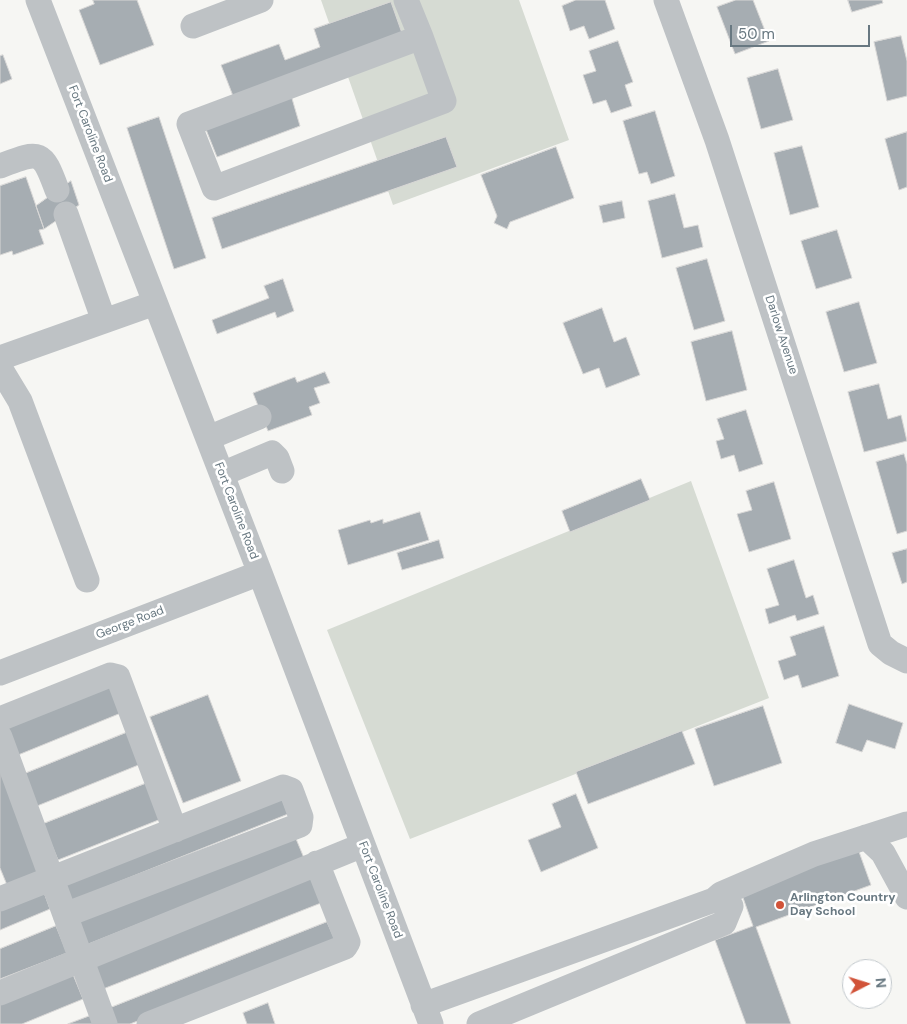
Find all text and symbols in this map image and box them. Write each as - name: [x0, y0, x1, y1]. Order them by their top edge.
- scale bar: [732, 15, 872, 47]
- text: 50 m: [738, 24, 775, 44]
- street label: Fort Caroline Road: [65, 84, 115, 184]
- street label: Darlow Avenue: [761, 294, 801, 376]
- street label: Fort Caroline Road: [211, 461, 261, 561]
- street label: George Road: [94, 603, 166, 643]
- street label: Fort Caroline Road: [355, 840, 405, 940]
- place label: Arlington Country Day School: [790, 891, 895, 919]
- marker: Arlington Country Day School: [774, 899, 786, 911]
- north arrow: [842, 959, 892, 1009]
- text: N: [872, 977, 890, 989]

